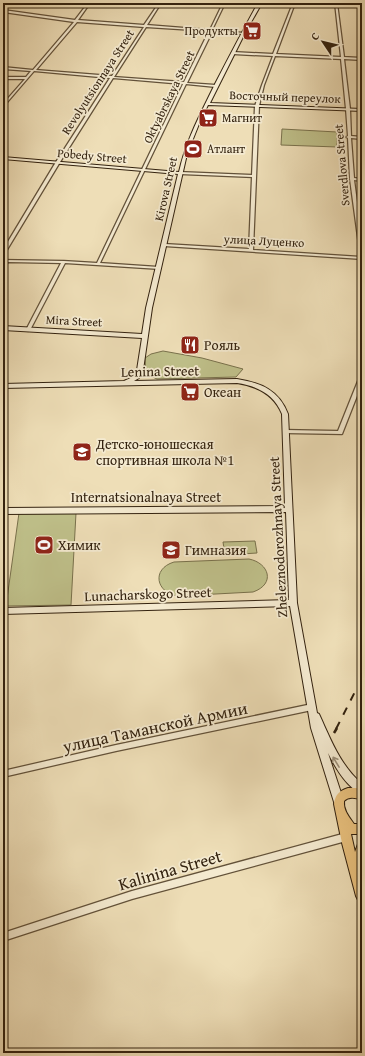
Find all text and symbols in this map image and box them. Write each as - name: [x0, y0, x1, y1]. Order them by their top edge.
- supermarket icon: Продукты: [241, 20, 263, 42]
- place label: Продукты: [185, 22, 239, 39]
- north arrow: [303, 22, 343, 62]
- street label: Revolyutsionnaya Street: [57, 25, 138, 138]
- text: С: [306, 29, 323, 43]
- street label: Oktyabrskaya Street: [139, 47, 199, 146]
- street label: Восточный переулок: [229, 86, 342, 107]
- supermarket icon: Магнит: [197, 107, 219, 129]
- place label: Магнит: [222, 109, 262, 126]
- street label: Sverdlova Street: [329, 123, 354, 207]
- sports icon: Атлант: [182, 138, 204, 160]
- place label: Атлант: [207, 140, 245, 157]
- street label: Pobedy Street: [57, 144, 128, 167]
- street label: Kirova Street: [150, 154, 181, 223]
- street label: улица Луценко: [222, 230, 305, 251]
- street label: Mira Street: [45, 311, 104, 331]
- restaurant icon: Рояль: [179, 334, 201, 356]
- place label: Рояль: [204, 335, 240, 355]
- street label: Lenina Street: [121, 360, 199, 382]
- supermarket icon: Океан: [179, 381, 201, 403]
- place label: Океан: [204, 382, 241, 402]
- place label: Детско-юношеская спортивная школа №1: [95, 434, 234, 470]
- school or university icon: Детско-юношеская спортивная школа №1: [71, 441, 93, 463]
- street label: Zheleznodorozhnaya Street: [264, 456, 292, 618]
- street label: Internatsionalnaya Street: [71, 487, 221, 507]
- sports icon: Химик: [33, 534, 55, 556]
- place label: Химик: [58, 535, 101, 555]
- school or university icon: Гимназия: [160, 539, 182, 561]
- place label: Гимназия: [185, 540, 246, 560]
- street label: Lunacharskogo Street: [84, 582, 212, 606]
- street label: улица Таманской Армии: [59, 695, 250, 759]
- one-way arrow: [332, 757, 340, 768]
- street label: Kalinina Street: [115, 843, 224, 896]

